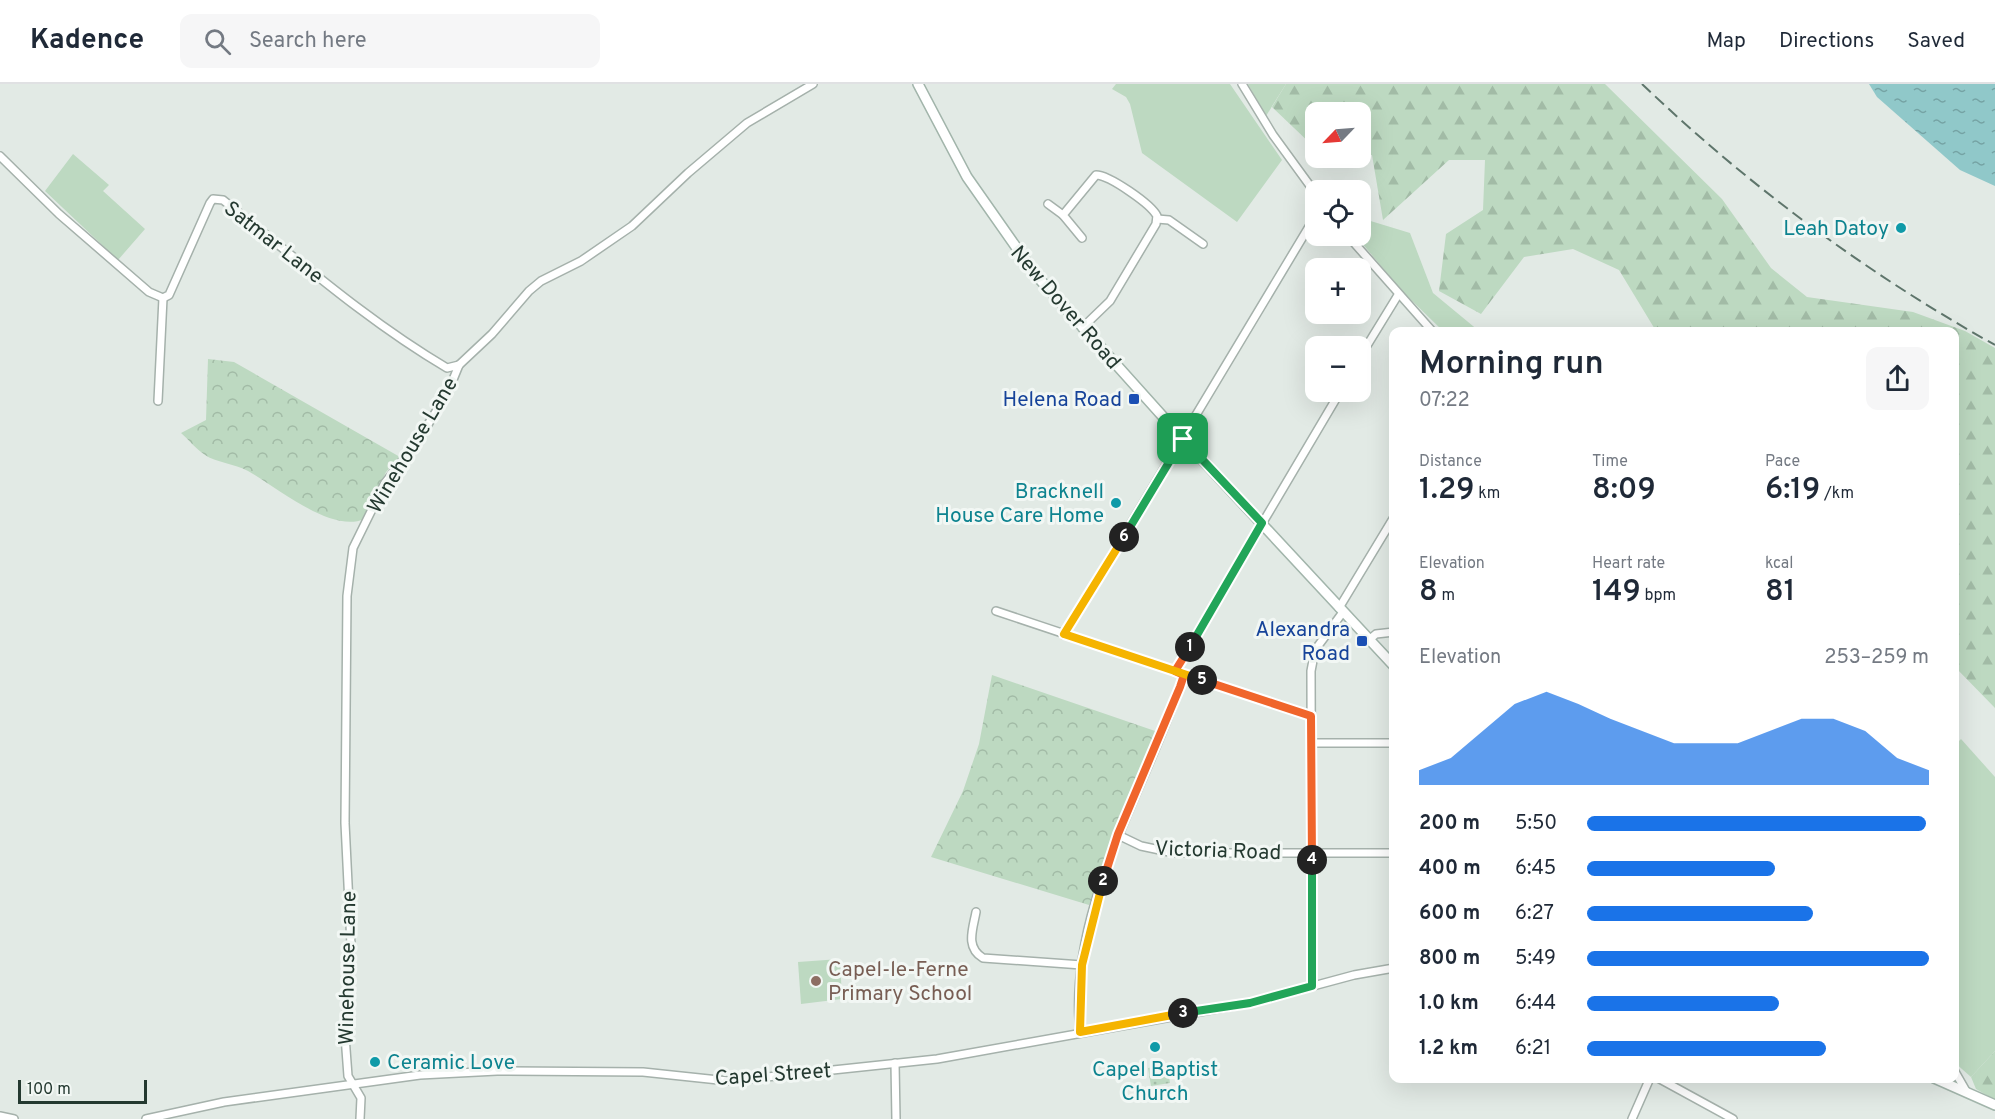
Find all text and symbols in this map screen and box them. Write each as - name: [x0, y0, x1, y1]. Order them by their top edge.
- search box: [180, 14, 600, 68]
- text: Kadence: [30, 23, 144, 59]
- icon: search: [201, 25, 234, 58]
- text: Search here: [249, 28, 367, 55]
- text: Map: [1706, 28, 1746, 55]
- text: Directions: [1779, 28, 1874, 55]
- text: Saved: [1907, 28, 1965, 55]
- north arrow: [1305, 102, 1371, 168]
- map controls: [1305, 102, 1371, 402]
- button: locate: [1305, 180, 1371, 246]
- street label: Satmar Lane: [218, 196, 328, 291]
- place label: Leah Datoy: [1783, 216, 1889, 243]
- marker: Leah Datoy: [1894, 221, 1908, 235]
- street label: New Dover Road: [1004, 240, 1126, 376]
- button: +: [1305, 258, 1371, 324]
- button: −: [1305, 336, 1371, 402]
- text: Morning run: [1419, 344, 1604, 386]
- button: share: [1866, 347, 1929, 410]
- street label: Winehouse Lane: [362, 373, 465, 519]
- place label: Helena Road: [1002, 387, 1122, 414]
- text: 07:22: [1419, 388, 1470, 414]
- marker: Helena Road: [1127, 392, 1141, 406]
- pin: [1157, 413, 1208, 464]
- icon: arrive: [1166, 422, 1199, 455]
- text: Distance: [1419, 452, 1482, 472]
- text: Time: [1592, 452, 1628, 472]
- text: Pace: [1765, 452, 1800, 472]
- text: 1.29: [1419, 472, 1474, 509]
- text: 8:09: [1592, 472, 1656, 509]
- text: 6:19: [1765, 472, 1820, 509]
- place label: Bracknell House Care Home: [935, 479, 1104, 530]
- text: km: [1474, 484, 1500, 504]
- text: /km: [1820, 484, 1854, 504]
- marker: Bracknell House Care Home: [1109, 496, 1123, 510]
- pin: 6: [1109, 522, 1139, 552]
- text: 6: [1119, 527, 1129, 547]
- text: Elevation: [1419, 554, 1485, 574]
- text: Heart rate: [1592, 554, 1665, 574]
- text: kcal: [1765, 554, 1793, 574]
- text: 8: [1419, 574, 1438, 611]
- text: 149: [1592, 574, 1641, 611]
- text: 81: [1765, 574, 1795, 611]
- text: m: [1438, 586, 1455, 606]
- text: bpm: [1641, 586, 1676, 606]
- place label: Alexandra Road: [1255, 617, 1350, 668]
- pin: 1: [1175, 632, 1205, 662]
- marker: Alexandra Road: [1355, 634, 1369, 648]
- text: 1: [1187, 637, 1193, 657]
- text: Elevation: [1419, 645, 1501, 671]
- text: 253–259 m: [1824, 645, 1929, 671]
- pin: 5: [1187, 665, 1217, 695]
- text: 5: [1197, 670, 1207, 690]
- text: 200 m: [1419, 811, 1480, 837]
- text: 5:50: [1515, 811, 1557, 837]
- street label: Victoria Road: [1154, 836, 1282, 867]
- pin: 4: [1297, 845, 1327, 875]
- text: 4: [1307, 850, 1317, 870]
- text: 400 m: [1419, 856, 1481, 882]
- text: 6:45: [1515, 856, 1556, 882]
- pin: 2: [1088, 866, 1118, 896]
- text: 2: [1098, 871, 1108, 891]
- street label: Winehouse Lane: [334, 891, 363, 1045]
- text: 600 m: [1419, 901, 1480, 927]
- text: 6:27: [1515, 901, 1554, 927]
- text: 800 m: [1419, 946, 1480, 972]
- text: 5:49: [1515, 946, 1556, 972]
- place label: Capel-le-Ferne Primary School: [828, 957, 972, 1008]
- marker: Capel-le-Ferne Primary School: [809, 974, 823, 988]
- text: 1.0 km: [1419, 991, 1479, 1017]
- text: 6:44: [1515, 991, 1556, 1017]
- pin: 3: [1168, 998, 1198, 1028]
- text: 3: [1178, 1003, 1188, 1023]
- text: 1.2 km: [1419, 1036, 1478, 1062]
- text: 6:21: [1515, 1036, 1551, 1062]
- marker: Capel Baptist Church: [1148, 1040, 1162, 1054]
- place label: Ceramic Love: [387, 1050, 515, 1077]
- marker: Ceramic Love: [368, 1055, 382, 1069]
- place label: Capel Baptist Church: [1092, 1057, 1218, 1108]
- street label: Capel Street: [714, 1058, 832, 1093]
- scale bar: [18, 1077, 147, 1104]
- text: 100 m: [27, 1080, 71, 1100]

